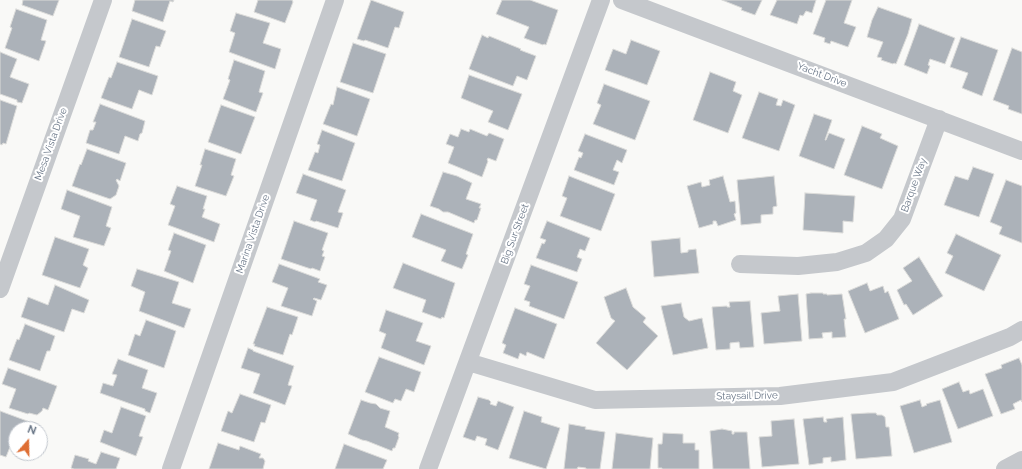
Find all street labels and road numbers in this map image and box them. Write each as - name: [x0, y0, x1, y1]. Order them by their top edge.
- street label: Yacht Drive: [796, 60, 848, 90]
- street label: Mesa Vista Drive: [32, 106, 70, 182]
- street label: Barque Way: [899, 156, 929, 214]
- street label: Marina Vista Drive: [234, 193, 272, 275]
- street label: Big Sur Street: [499, 202, 531, 266]
- street label: Staysail Drive: [716, 389, 778, 403]

